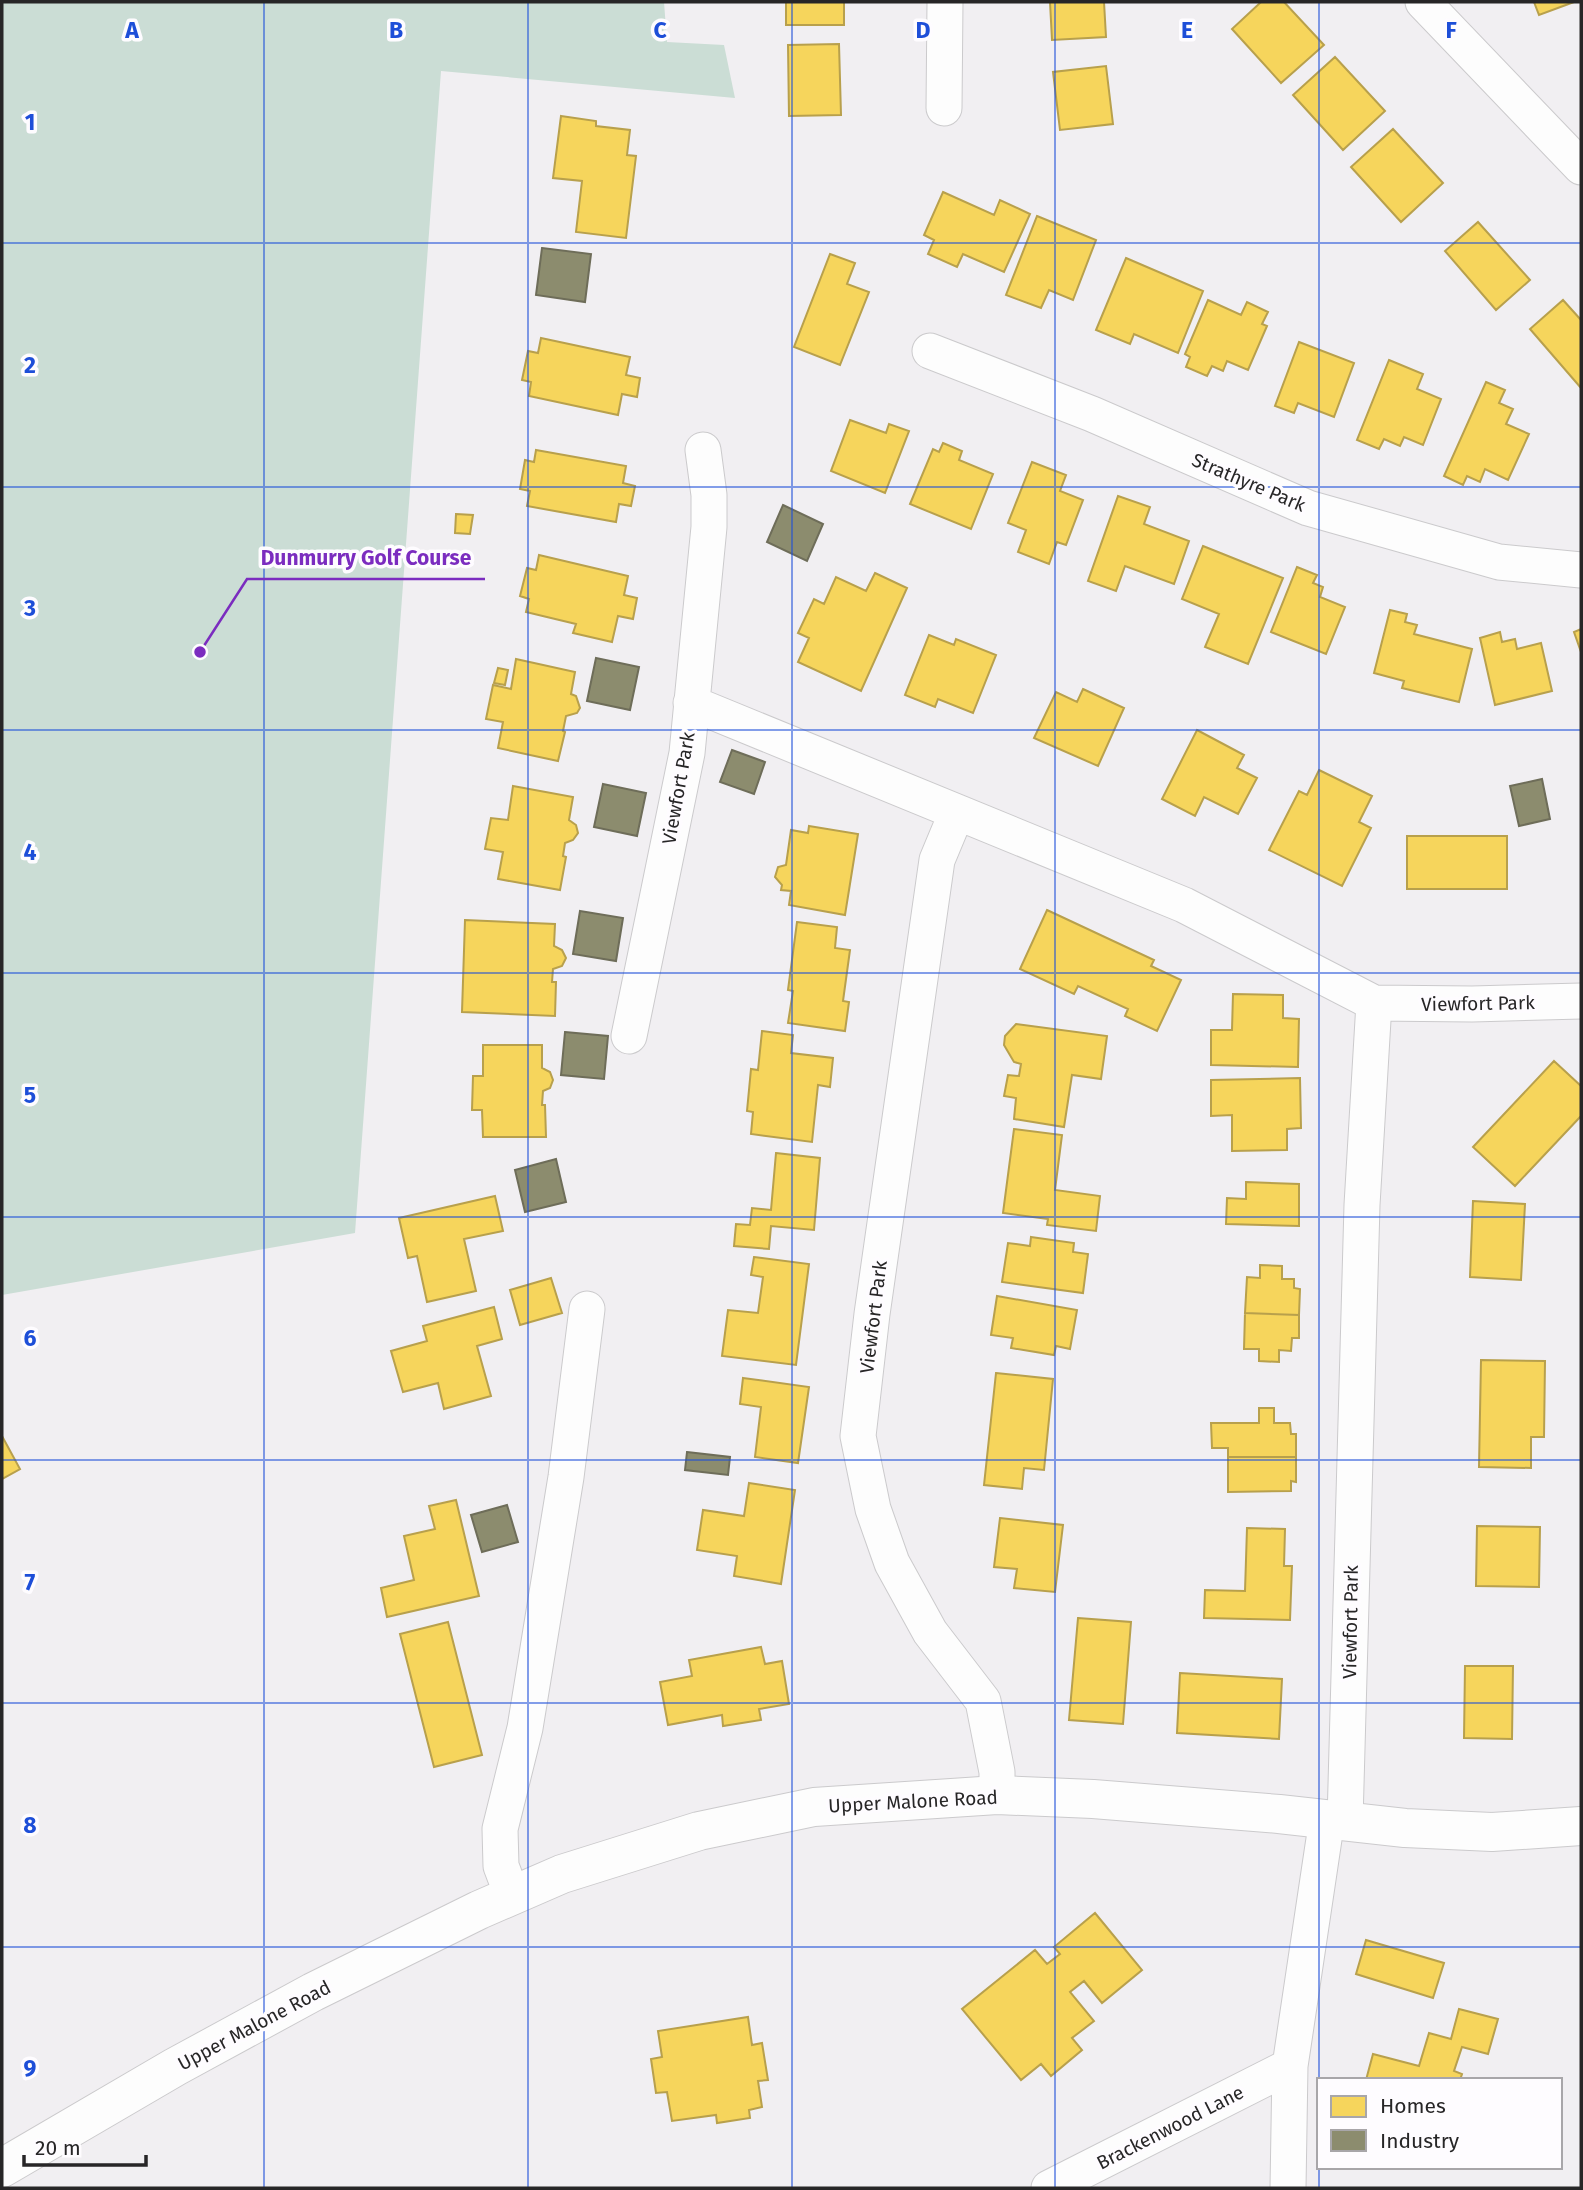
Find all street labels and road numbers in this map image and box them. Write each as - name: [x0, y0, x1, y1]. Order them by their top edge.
- street label: Strathyre Park: [1189, 448, 1309, 517]
- street label: Viewfort Park: [657, 730, 700, 846]
- street label: Viewfort Park: [1421, 991, 1535, 1016]
- street label: Viewfort Park: [855, 1259, 892, 1375]
- street label: Viewfort Park: [1338, 1565, 1363, 1679]
- street label: Upper Malone Road: [828, 1786, 998, 1817]
- street label: Upper Malone Road: [174, 1975, 335, 2075]
- street label: Brackenwood Lane: [1093, 2080, 1248, 2174]

